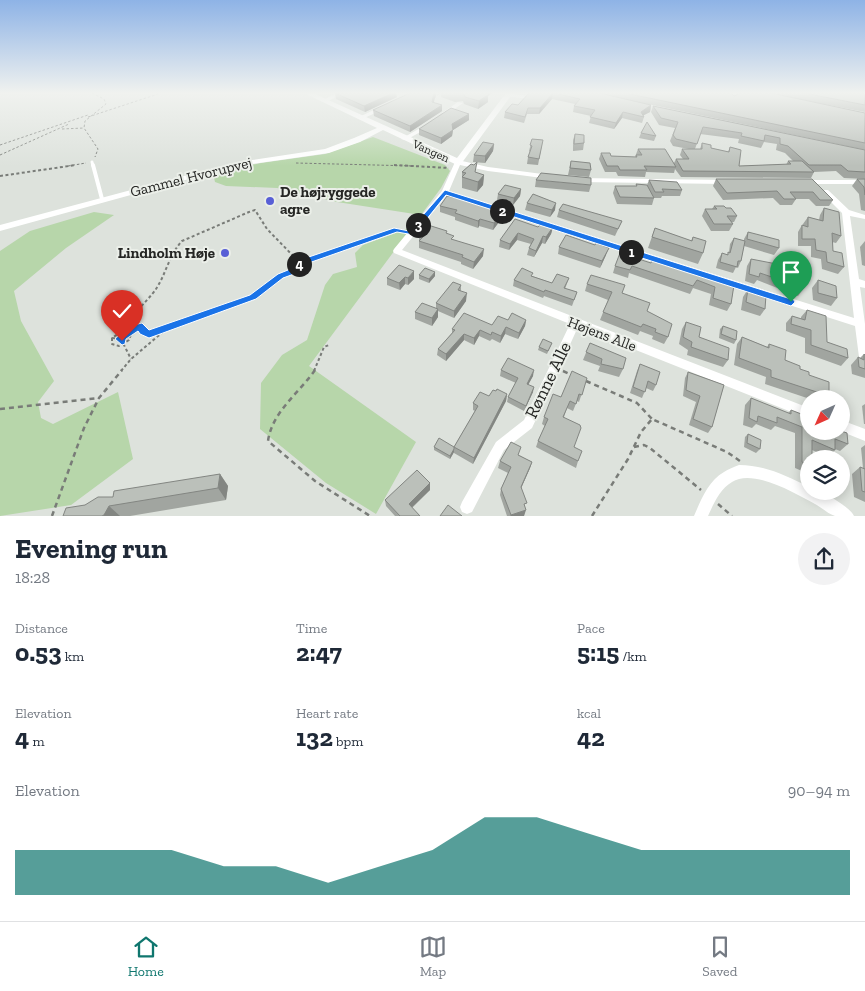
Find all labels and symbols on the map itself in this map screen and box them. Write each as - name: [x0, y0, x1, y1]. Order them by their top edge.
- street label: Vangen: [410, 136, 452, 165]
- street label: Gammel Hvorupvej: [128, 153, 254, 201]
- place label: De højryggede agre: [280, 183, 376, 218]
- marker: De højryggede agre: [264, 195, 276, 207]
- pin: 2: [490, 198, 514, 224]
- pin: 3: [406, 212, 430, 238]
- pin: 1: [618, 240, 644, 264]
- place label: Lindholm Høje: [118, 244, 215, 262]
- marker: Lindholm Høje: [219, 247, 231, 259]
- pin: [770, 251, 812, 302]
- pin: 4: [286, 252, 312, 276]
- pin: [101, 290, 143, 341]
- street label: Højens Alle: [565, 313, 639, 355]
- street label: Rønne Alle: [520, 338, 576, 422]
- north arrow: [800, 390, 850, 440]

